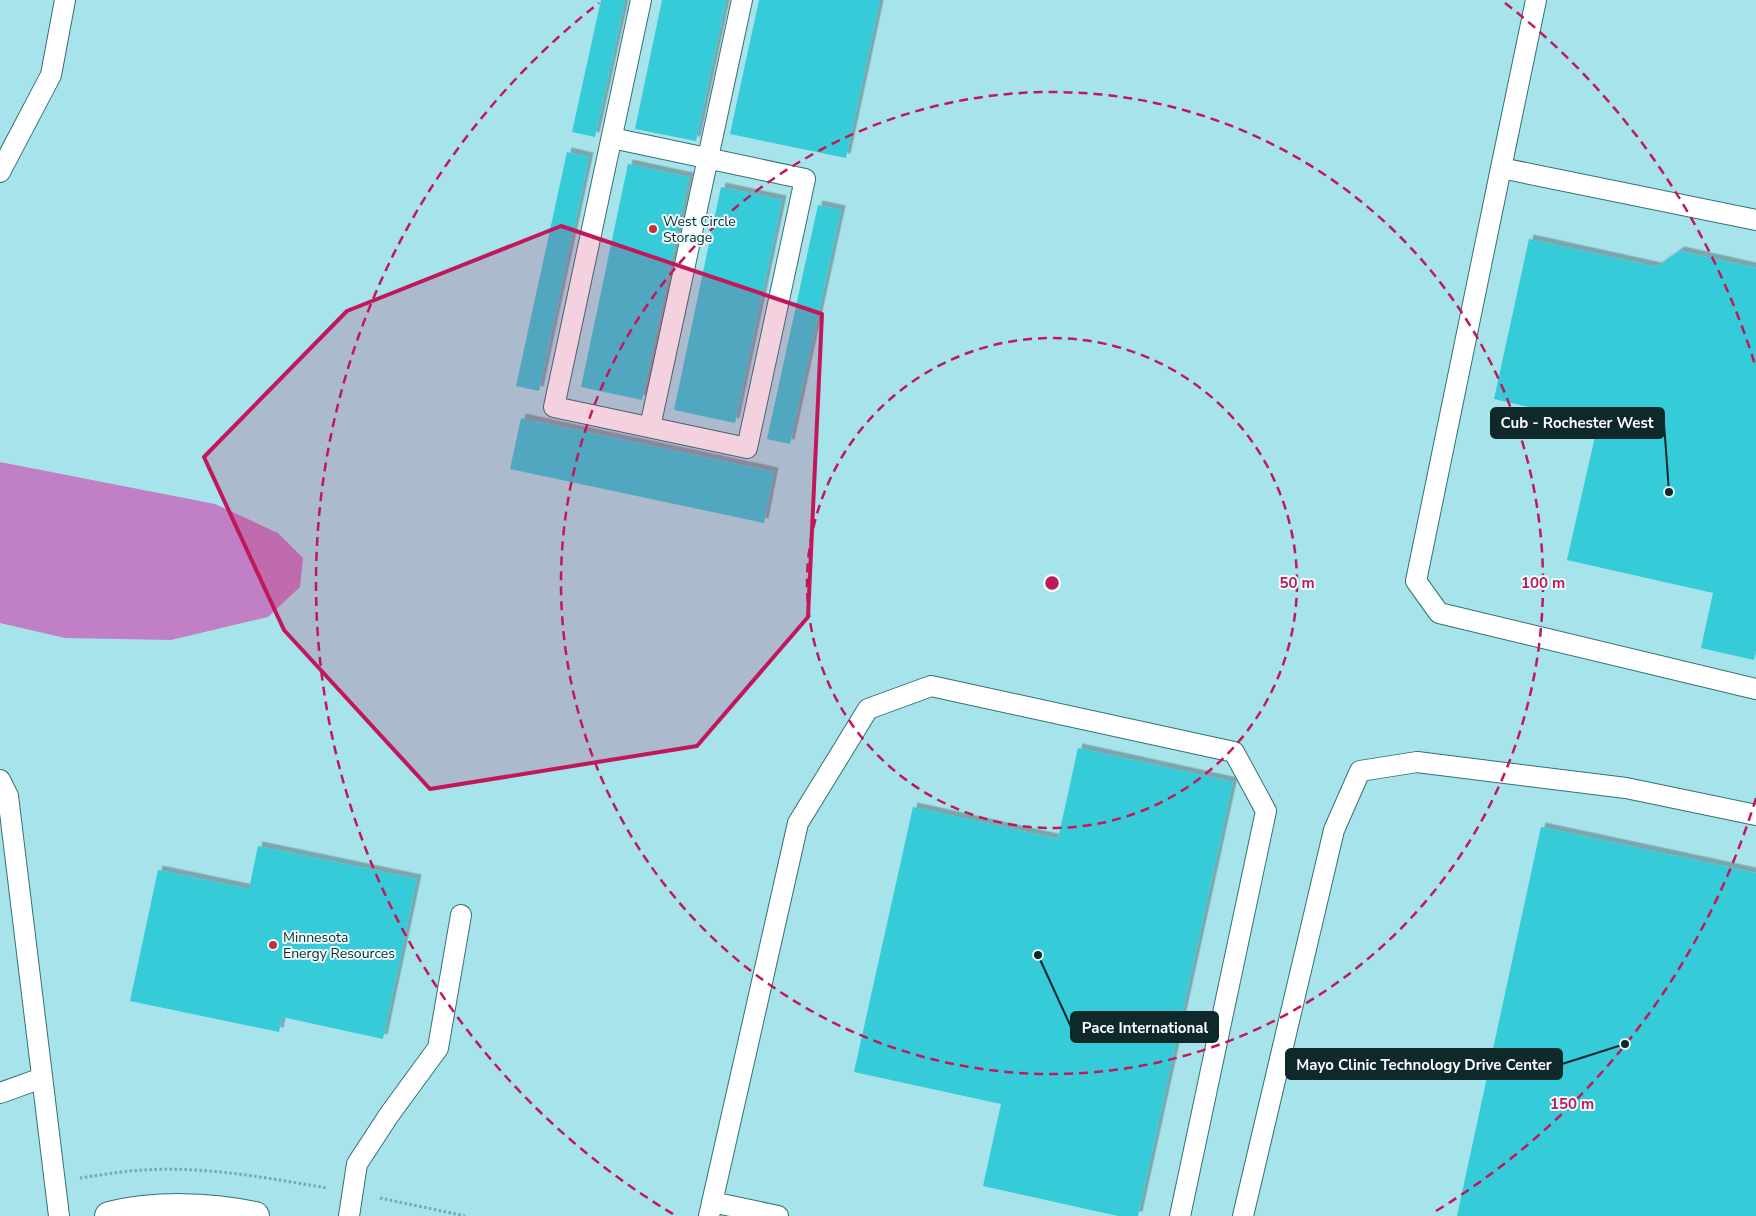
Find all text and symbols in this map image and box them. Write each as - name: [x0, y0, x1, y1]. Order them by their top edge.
- place label: West Circle Storage: [663, 212, 736, 247]
- marker: West Circle Storage: [647, 223, 659, 235]
- callout: Cub - Rochester West: [1491, 408, 1664, 438]
- text: Cub - Rochester West: [1501, 413, 1654, 433]
- text: 50 m: [1279, 573, 1315, 593]
- text: 100 m: [1521, 573, 1565, 593]
- centre of rings: [1043, 574, 1061, 592]
- place label: Minnesota Energy Resources: [283, 928, 395, 963]
- marker: Minnesota Energy Resources: [267, 939, 279, 951]
- callout: Pace International: [1071, 1012, 1218, 1042]
- text: Pace International: [1082, 1018, 1208, 1038]
- callout: Mayo Clinic Technology Drive Center: [1286, 1049, 1562, 1079]
- text: Mayo Clinic Technology Drive Center: [1296, 1055, 1552, 1075]
- text: 150 m: [1550, 1094, 1594, 1114]

